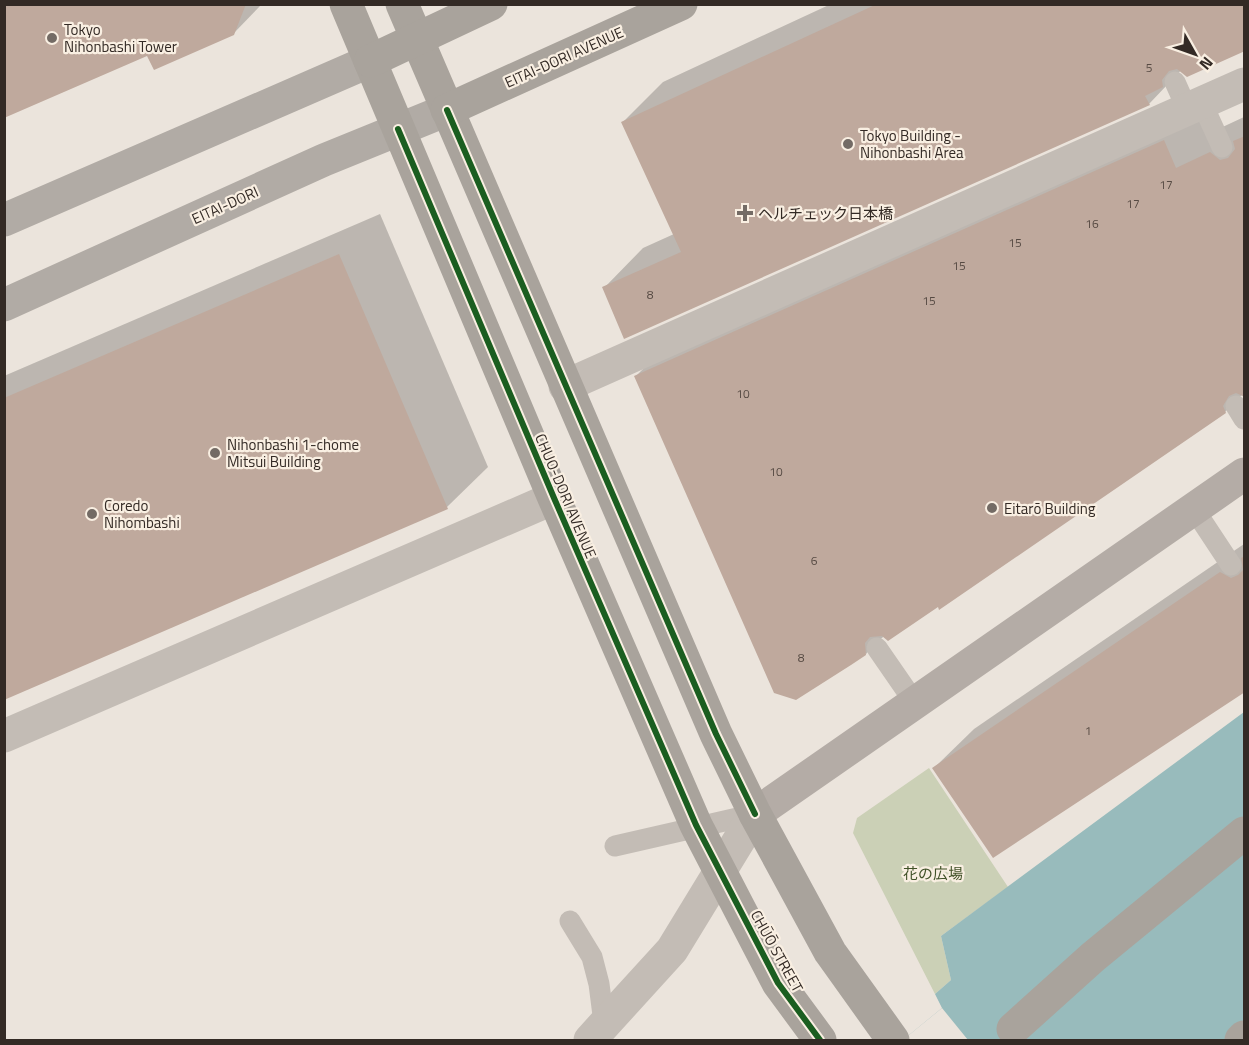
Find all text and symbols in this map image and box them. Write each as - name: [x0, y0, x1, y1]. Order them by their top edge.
- place label: Tokyo Nihonbashi Tower: [64, 18, 177, 58]
- street label: EITAI-DORI AVENUE: [501, 20, 627, 94]
- north arrow: [1165, 24, 1225, 84]
- marker: Tokyo Nihonbashi Tower: [45, 31, 59, 45]
- text: N: [1194, 52, 1219, 76]
- house number: 5: [1146, 58, 1153, 77]
- place label: Tokyo Building - Nihonbashi Area: [860, 124, 964, 164]
- marker: Tokyo Building - Nihonbashi Area: [841, 137, 855, 151]
- house number: 17: [1159, 175, 1173, 194]
- street label: EITAI-DORI: [188, 180, 262, 230]
- house number: 17: [1126, 194, 1140, 213]
- place label: ヘルチェック日本橋: [758, 202, 893, 225]
- marker: ヘルチェック日本橋: [736, 204, 754, 222]
- house number: 16: [1085, 214, 1099, 233]
- house number: 15: [1008, 233, 1022, 252]
- house number: 15: [952, 256, 966, 275]
- house number: 8: [647, 285, 654, 304]
- house number: 15: [922, 291, 936, 310]
- house number: 10: [736, 384, 750, 403]
- street label: CHUO-DORI AVENUE: [529, 430, 603, 562]
- place label: Nihonbashi 1-chome Mitsui Building: [227, 433, 359, 473]
- marker: Nihonbashi 1-chome Mitsui Building: [208, 446, 222, 460]
- house number: 10: [769, 462, 783, 481]
- place label: Coredo Nihombashi: [104, 494, 180, 534]
- place label: Eitarō Building: [1004, 497, 1096, 520]
- marker: Eitarō Building: [985, 501, 999, 515]
- marker: Coredo Nihombashi: [85, 507, 99, 521]
- house number: 6: [811, 551, 818, 570]
- house number: 8: [798, 648, 805, 667]
- house number: 1: [1085, 721, 1091, 740]
- park label: 花の広場: [903, 862, 963, 885]
- street label: CHŪŌ STREET: [745, 906, 809, 996]

